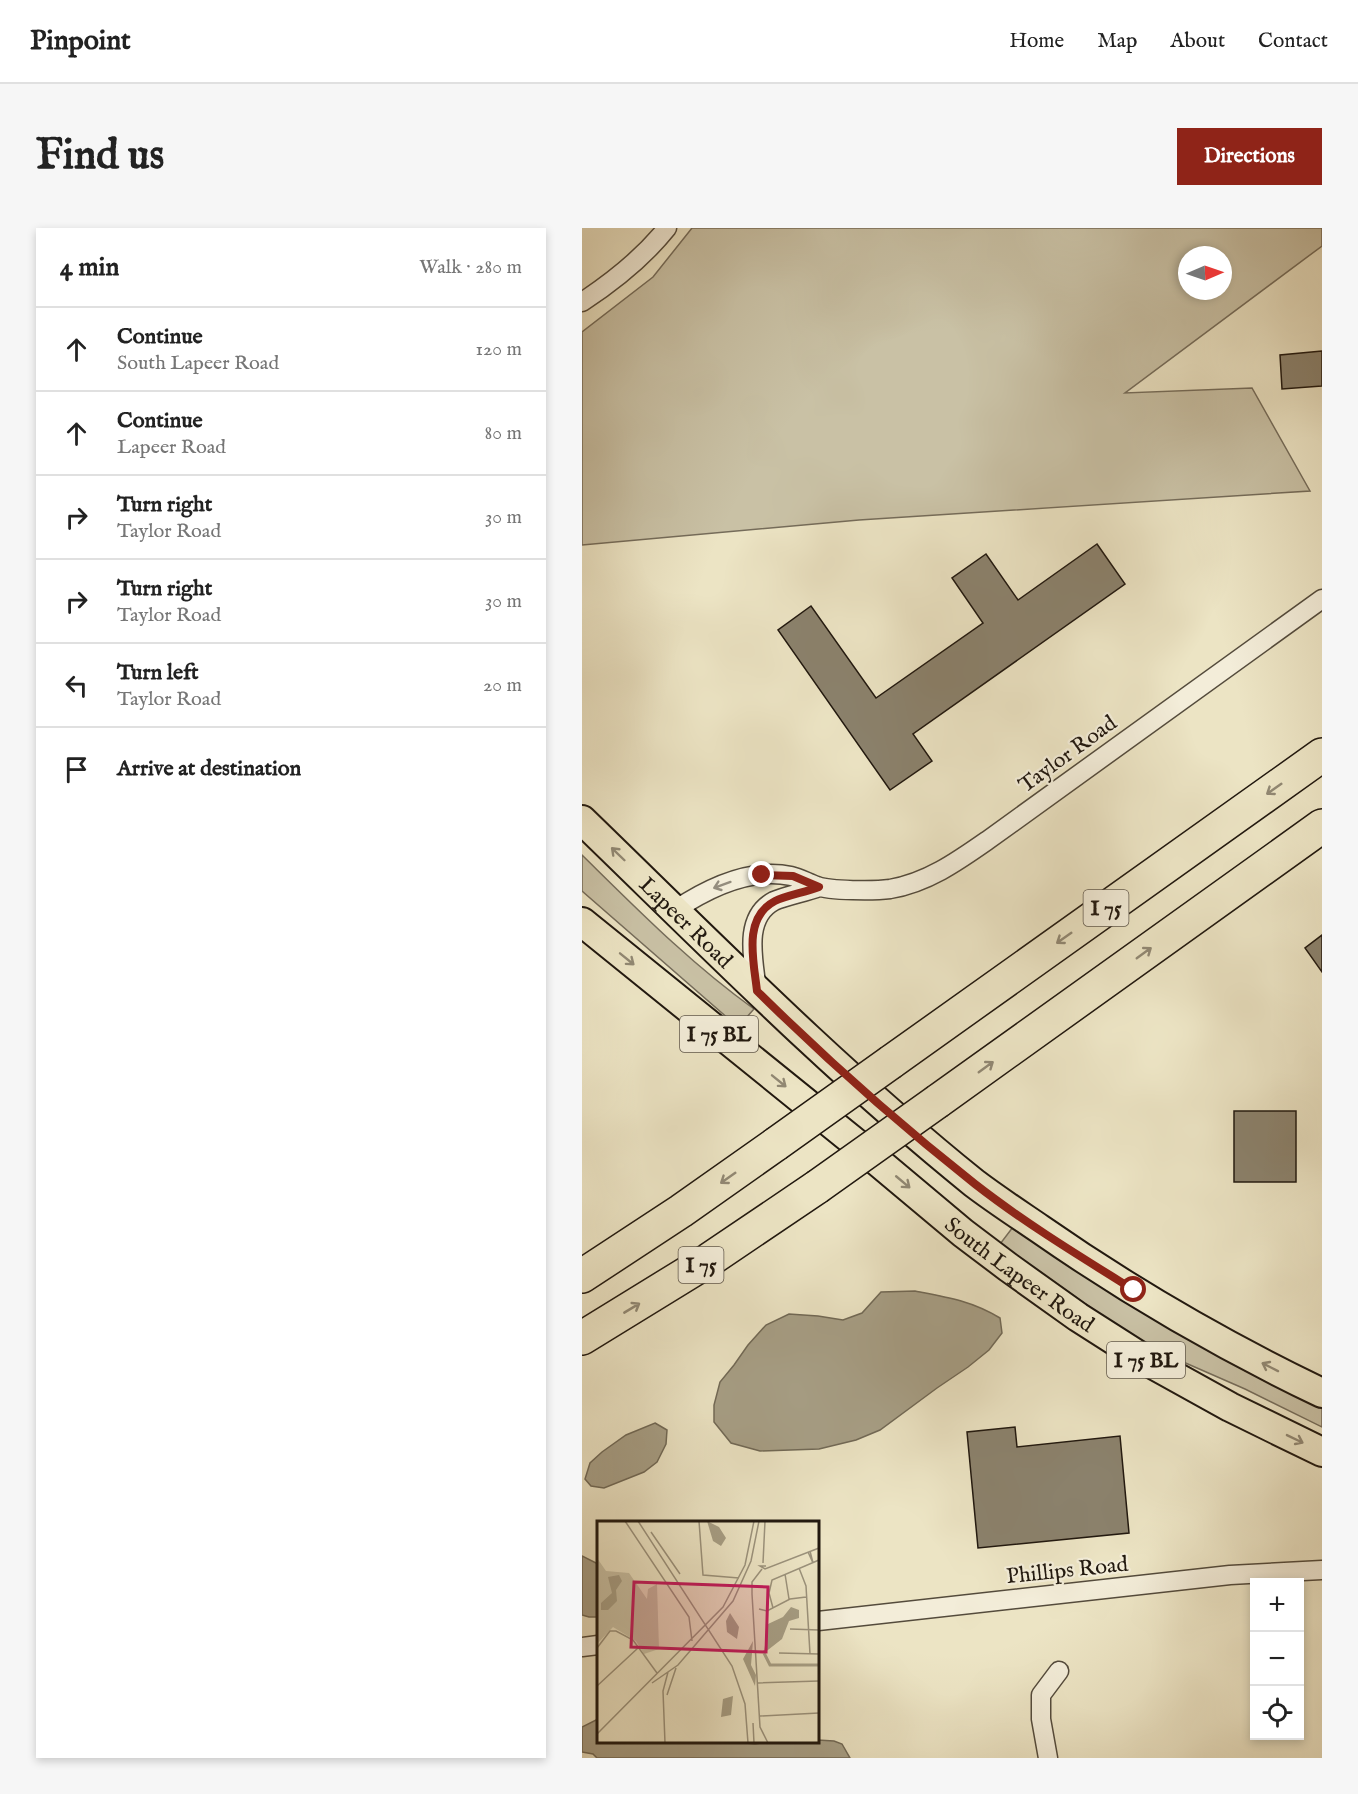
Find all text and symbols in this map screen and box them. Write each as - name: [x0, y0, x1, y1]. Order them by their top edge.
- text: Pinpoint: [30, 24, 131, 59]
- text: Home: [1009, 28, 1064, 55]
- text: Map: [1097, 28, 1137, 55]
- text: About: [1170, 28, 1225, 55]
- text: Contact: [1258, 28, 1328, 55]
- button: Directions: [1177, 128, 1322, 185]
- text: Find us: [36, 130, 164, 183]
- north arrow: [1178, 246, 1232, 300]
- text: 4 min: [60, 251, 119, 284]
- text: Walk · 280 m: [419, 255, 522, 280]
- text: Continue: [117, 323, 203, 351]
- icon: ahead: [60, 333, 93, 366]
- text: 120 m: [476, 337, 522, 362]
- text: South Lapeer Road: [117, 351, 279, 376]
- text: Continue: [117, 407, 203, 435]
- icon: ahead: [60, 417, 93, 450]
- text: 80 m: [485, 421, 522, 446]
- text: Lapeer Road: [117, 435, 226, 460]
- text: Turn right: [117, 491, 212, 519]
- icon: right: [60, 501, 93, 534]
- text: 30 m: [485, 505, 522, 530]
- text: Taylor Road: [117, 519, 221, 544]
- text: Turn right: [117, 575, 212, 603]
- icon: right: [60, 585, 93, 618]
- text: 30 m: [485, 589, 522, 614]
- text: Taylor Road: [117, 603, 221, 628]
- text: Turn left: [117, 659, 199, 687]
- icon: left: [60, 669, 93, 702]
- text: 20 m: [483, 673, 522, 698]
- text: Taylor Road: [117, 687, 221, 712]
- street label: Taylor Road: [1014, 709, 1123, 800]
- icon: arrive: [60, 753, 93, 786]
- text: Arrive at destination: [117, 755, 301, 783]
- one-way arrow: [1267, 783, 1283, 795]
- one-way arrow: [610, 847, 625, 862]
- route end: [748, 861, 774, 887]
- street label: Lapeer Road: [632, 871, 738, 975]
- one-way arrow: [713, 880, 732, 891]
- road number: I 75: [1084, 890, 1128, 926]
- one-way arrow: [1057, 932, 1073, 944]
- one-way arrow: [1136, 947, 1152, 960]
- one-way arrow: [619, 952, 635, 965]
- road number: I 75 BL: [680, 1016, 758, 1052]
- one-way arrow: [977, 1061, 993, 1073]
- one-way arrow: [770, 1075, 786, 1088]
- one-way arrow: [721, 1172, 737, 1184]
- one-way arrow: [895, 1176, 911, 1189]
- street label: South Lapeer Road: [938, 1212, 1099, 1340]
- road number: I 75: [678, 1247, 724, 1283]
- route start: [1120, 1276, 1146, 1302]
- one-way arrow: [623, 1301, 640, 1313]
- road number: I 75 BL: [1107, 1342, 1185, 1378]
- one-way arrow: [1261, 1361, 1279, 1372]
- one-way arrow: [1286, 1433, 1304, 1445]
- inset map: [597, 1521, 819, 1743]
- street label: Phillips Road: [1005, 1551, 1130, 1591]
- map controls: [1250, 1578, 1304, 1740]
- button: +: [1250, 1578, 1304, 1632]
- button: −: [1250, 1632, 1304, 1686]
- button: locate: [1250, 1686, 1304, 1740]

